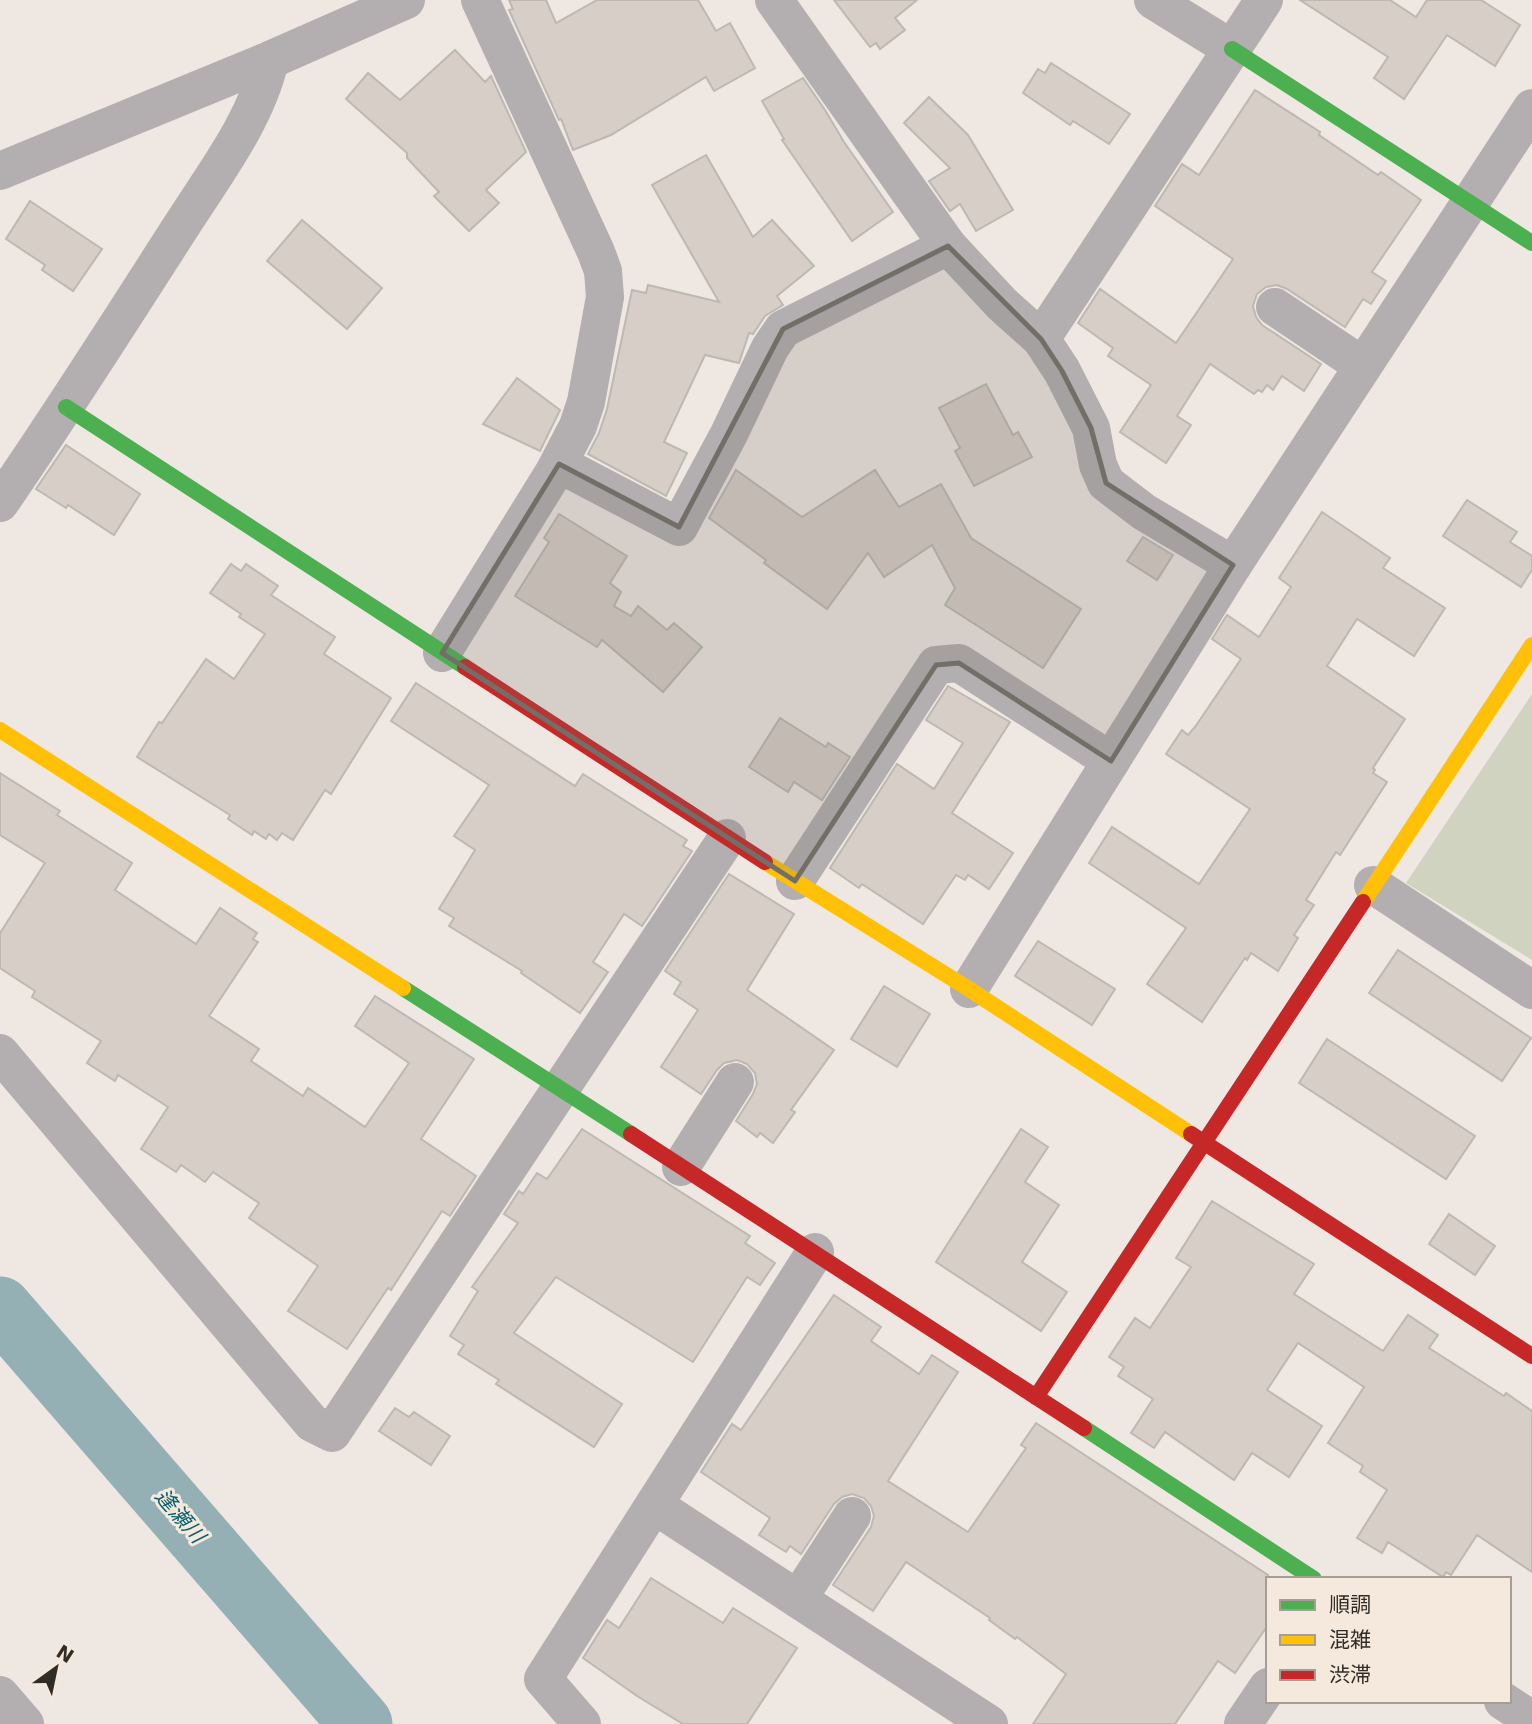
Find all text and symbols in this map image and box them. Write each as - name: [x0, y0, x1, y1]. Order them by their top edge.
- water label: 逢瀬川: [150, 1484, 211, 1549]
- legend: [1266, 1577, 1511, 1703]
- text: 順調: [1329, 1593, 1371, 1617]
- text: 混雑: [1329, 1628, 1371, 1652]
- north arrow: [21, 1633, 91, 1703]
- text: N: [53, 1640, 78, 1667]
- text: 渋滞: [1329, 1663, 1371, 1687]

